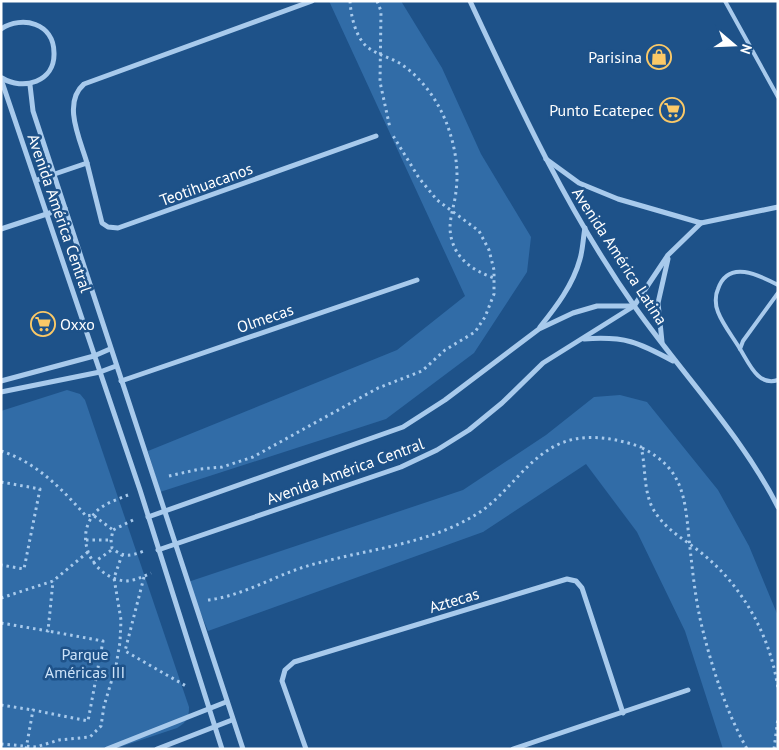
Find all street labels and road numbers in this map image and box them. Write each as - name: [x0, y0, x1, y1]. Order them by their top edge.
- street label: Avenida América Central: [23, 131, 97, 295]
- street label: Teotihuacanos: [157, 158, 256, 210]
- street label: Avenida América Latina: [568, 184, 672, 328]
- street label: Olmecas: [234, 299, 296, 337]
- street label: Avenida América Central: [263, 433, 427, 509]
- street label: Aztecas: [427, 583, 482, 617]

